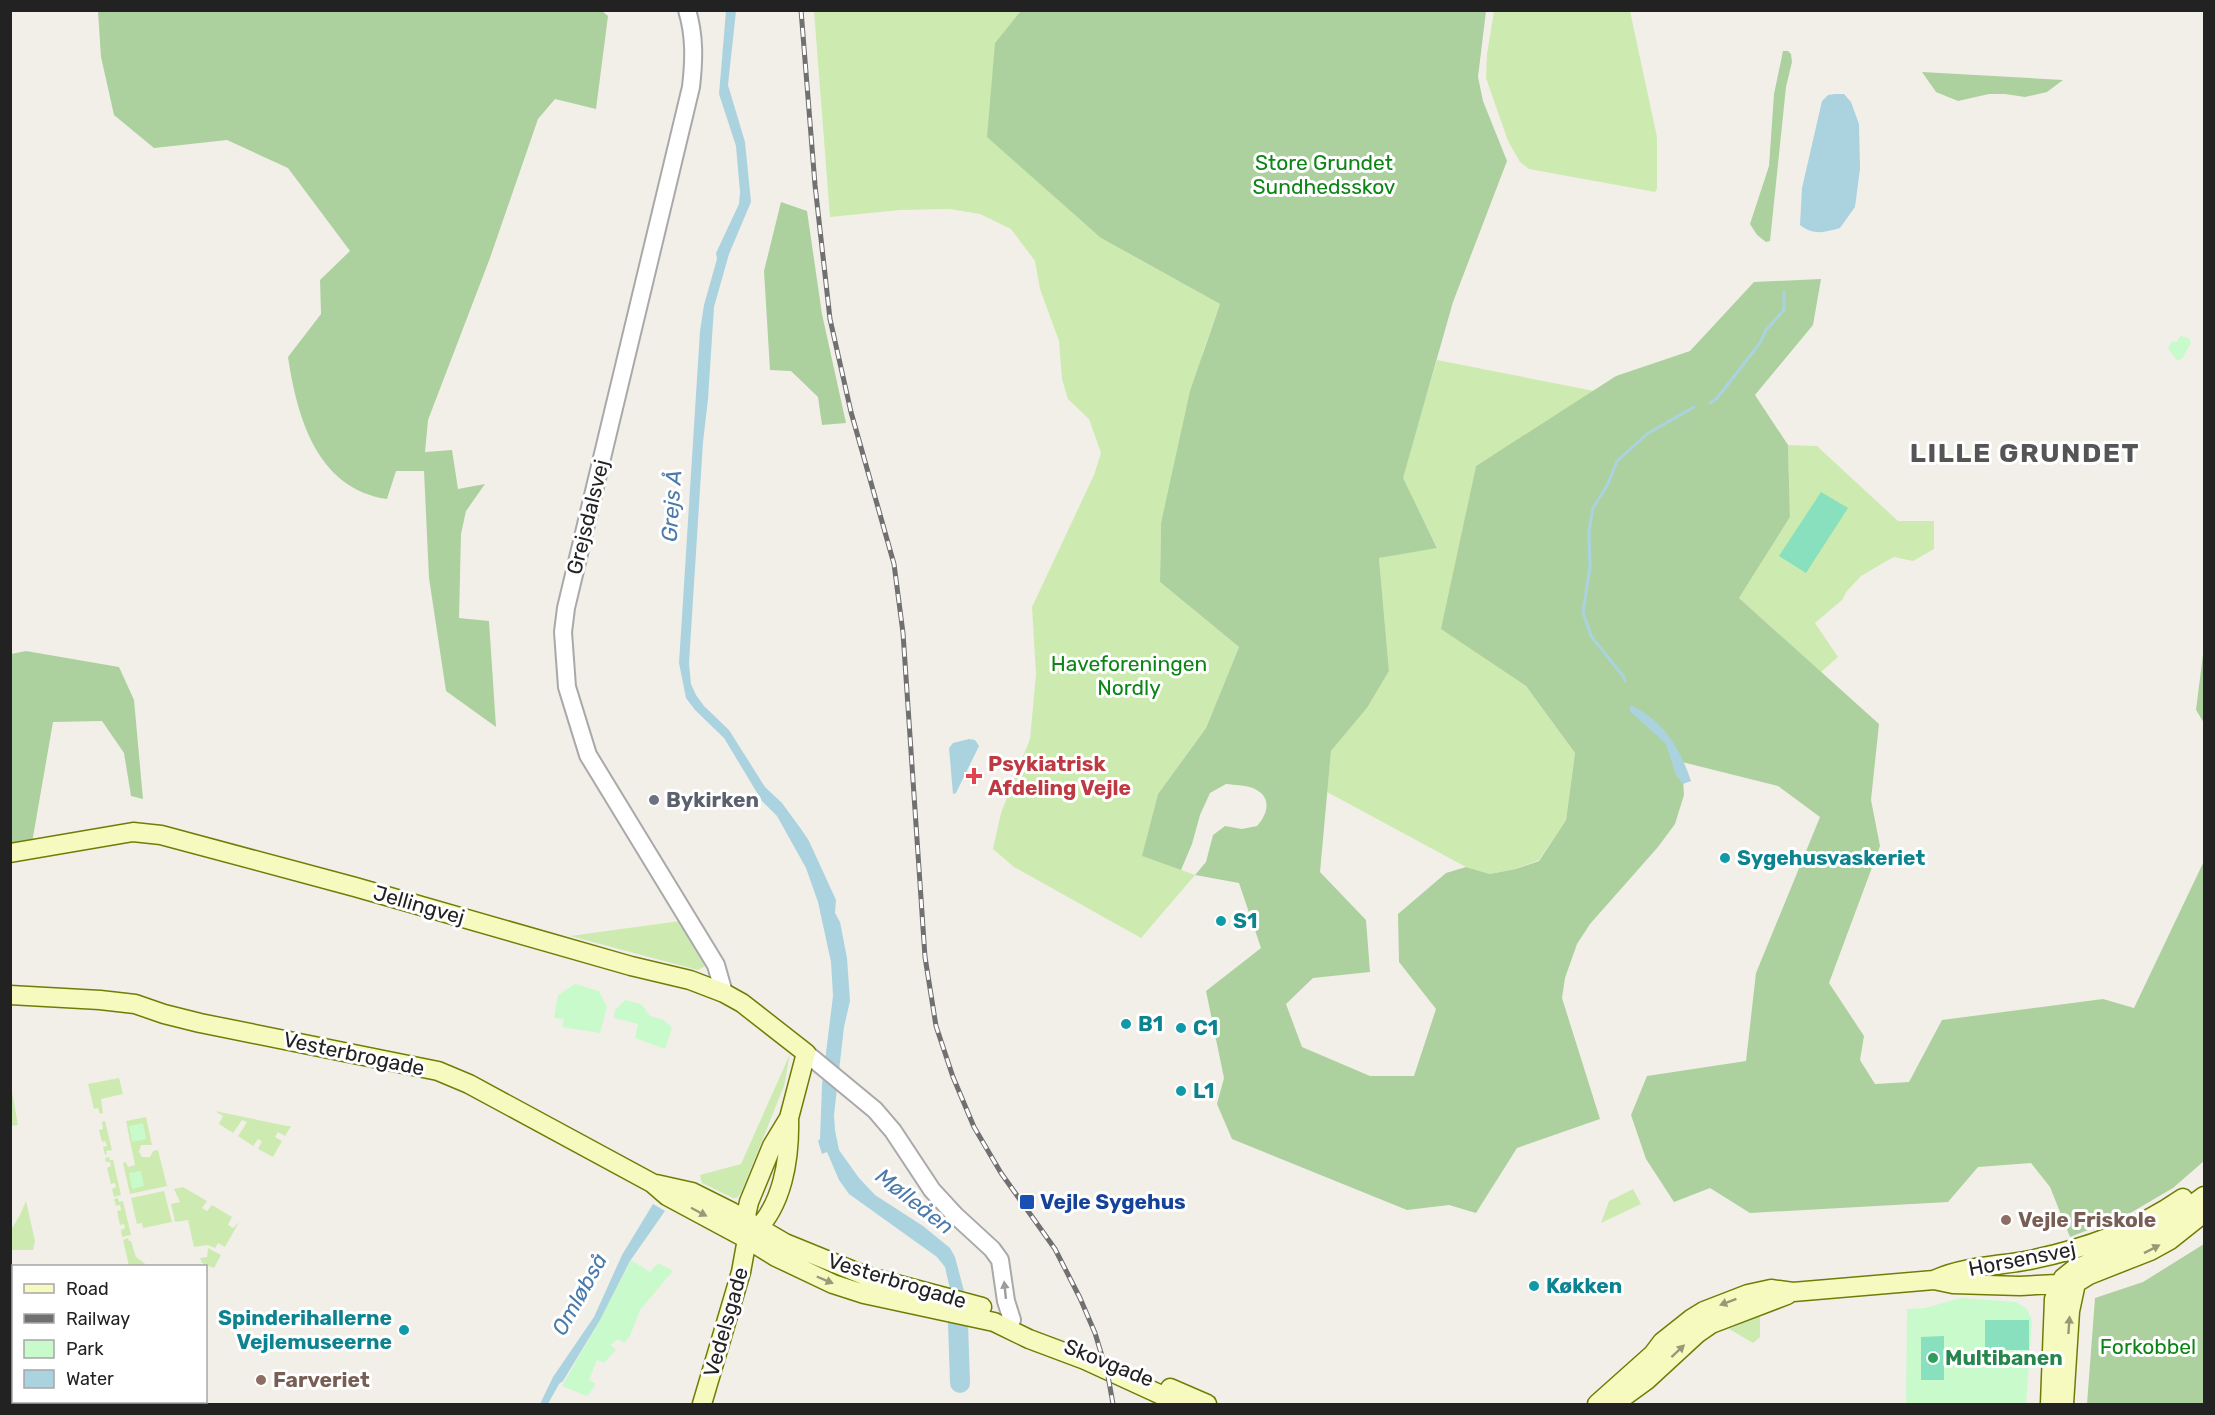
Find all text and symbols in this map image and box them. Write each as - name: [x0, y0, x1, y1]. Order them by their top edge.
- park label: Store Grundet Sundhedsskov: [1252, 150, 1396, 199]
- district label: LILLE GRUNDET: [1910, 437, 2140, 469]
- street label: Grejsdalsvej: [561, 457, 614, 577]
- water label: Grejs Å: [656, 469, 687, 543]
- park label: Haveforeningen Nordly: [1051, 651, 1207, 700]
- place label: Psykiatrisk Afdeling Vejle: [988, 751, 1131, 800]
- marker: Psykiatrisk Afdeling Vejle: [965, 767, 983, 785]
- place label: Bykirken: [666, 787, 759, 812]
- marker: Bykirken: [647, 793, 661, 807]
- place label: Sygehusvaskeriet: [1737, 845, 1925, 870]
- marker: Sygehusvaskeriet: [1718, 851, 1732, 865]
- street label: Jellingvej: [371, 880, 468, 929]
- place label: S1: [1233, 908, 1257, 933]
- marker: S1: [1214, 914, 1228, 928]
- place label: B1: [1138, 1011, 1163, 1036]
- place label: C1: [1193, 1015, 1218, 1040]
- marker: B1: [1119, 1017, 1133, 1031]
- marker: C1: [1174, 1021, 1188, 1035]
- street label: Vesterbrogade: [281, 1026, 427, 1081]
- place label: L1: [1193, 1078, 1214, 1103]
- marker: L1: [1174, 1084, 1188, 1098]
- water label: Mølleåen: [870, 1163, 959, 1240]
- place label: Vejle Sygehus: [1040, 1189, 1186, 1214]
- marker: Vejle Sygehus: [1018, 1193, 1036, 1211]
- place label: Vejle Friskole: [2018, 1207, 2156, 1232]
- one-way arrow: [690, 1208, 707, 1217]
- marker: Vejle Friskole: [1999, 1213, 2013, 1227]
- street label: Horsensvej: [1966, 1236, 2078, 1281]
- one-way arrow: [2143, 1245, 2161, 1255]
- water label: Omløbså: [546, 1248, 613, 1340]
- street label: Vesterbrogade: [825, 1248, 970, 1313]
- street label: Vedelsgade: [698, 1264, 753, 1380]
- legend: [12, 1265, 207, 1403]
- place label: Køkken: [1546, 1273, 1622, 1298]
- one-way arrow: [816, 1276, 834, 1285]
- text: Road: [66, 1278, 109, 1300]
- marker: Køkken: [1527, 1279, 1541, 1293]
- one-way arrow: [1000, 1281, 1010, 1300]
- one-way arrow: [1719, 1298, 1737, 1307]
- place label: Spinderihallerne Vejlemuseerne: [218, 1305, 392, 1354]
- text: Railway: [66, 1308, 130, 1330]
- one-way arrow: [2064, 1316, 2074, 1335]
- marker: Spinderihallerne Vejlemuseerne: [397, 1323, 411, 1337]
- street label: Skovgade: [1061, 1333, 1158, 1392]
- park label: Forkobbel: [2100, 1334, 2196, 1359]
- text: Park: [66, 1338, 104, 1360]
- one-way arrow: [1671, 1344, 1686, 1358]
- place label: Multibanen: [1945, 1345, 2063, 1370]
- marker: Multibanen: [1926, 1351, 1940, 1365]
- place label: Farveriet: [273, 1367, 370, 1392]
- text: Water: [66, 1368, 114, 1390]
- marker: Farveriet: [254, 1373, 268, 1387]

